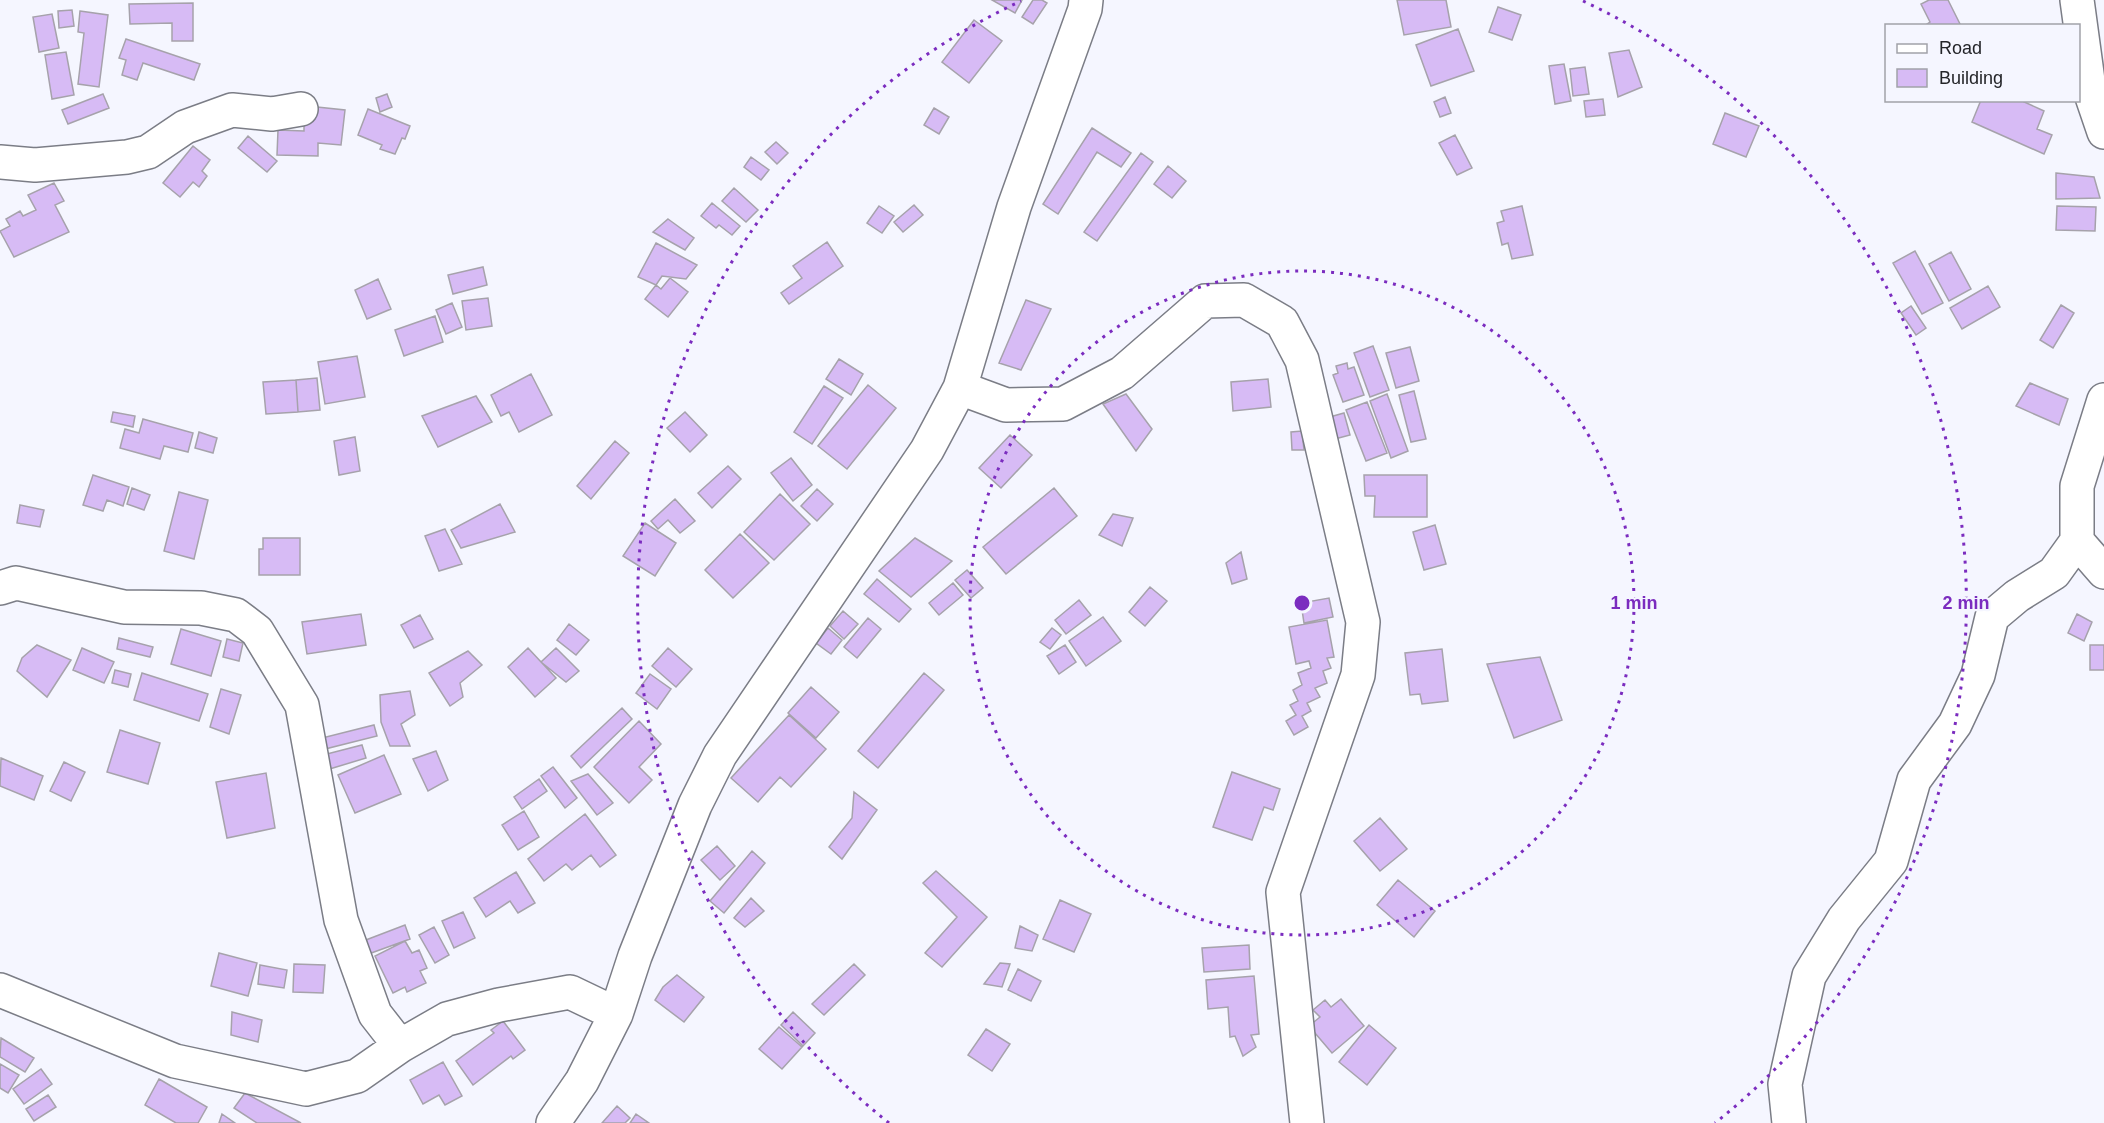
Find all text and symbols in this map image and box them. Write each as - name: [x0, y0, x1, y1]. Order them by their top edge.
- legend: [1885, 24, 2080, 102]
- text: Road: [1939, 38, 1982, 58]
- text: Building: [1939, 68, 2003, 88]
- centre of rings: [1292, 593, 1312, 613]
- text: 1 min: [1610, 593, 1658, 613]
- text: 2 min: [1942, 593, 1990, 613]

